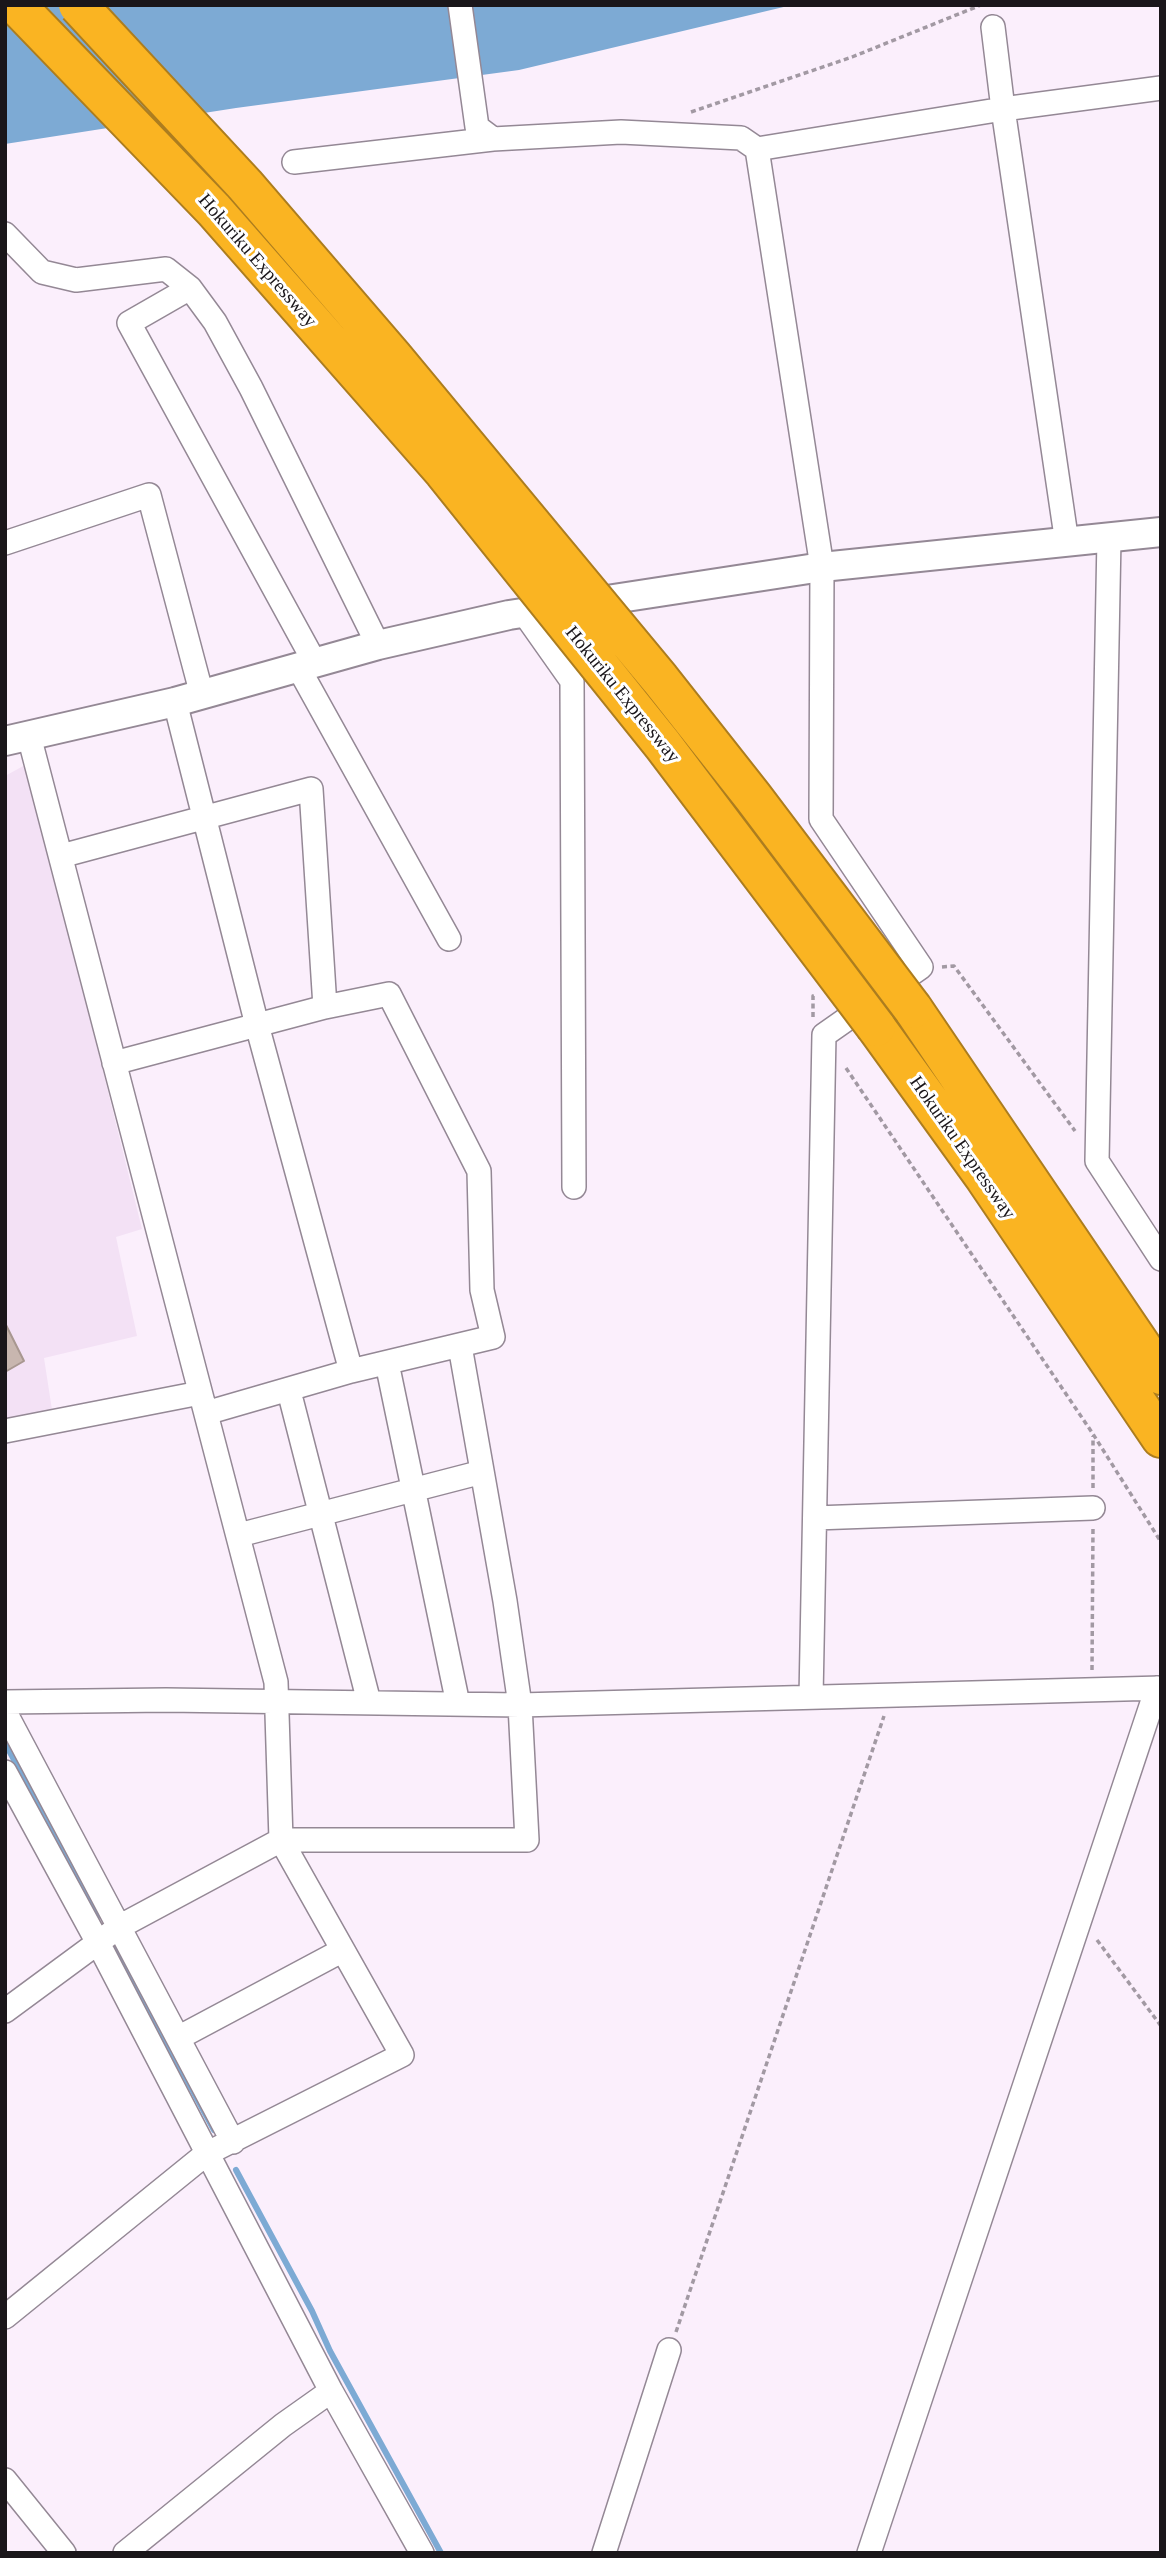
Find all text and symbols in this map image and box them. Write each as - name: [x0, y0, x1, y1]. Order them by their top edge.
- street label: Hokuriku Expressway: [193, 190, 321, 332]
- street label: Hokuriku Expressway: [560, 622, 684, 768]
- street label: Hokuriku Expressway: [904, 1072, 1020, 1224]

